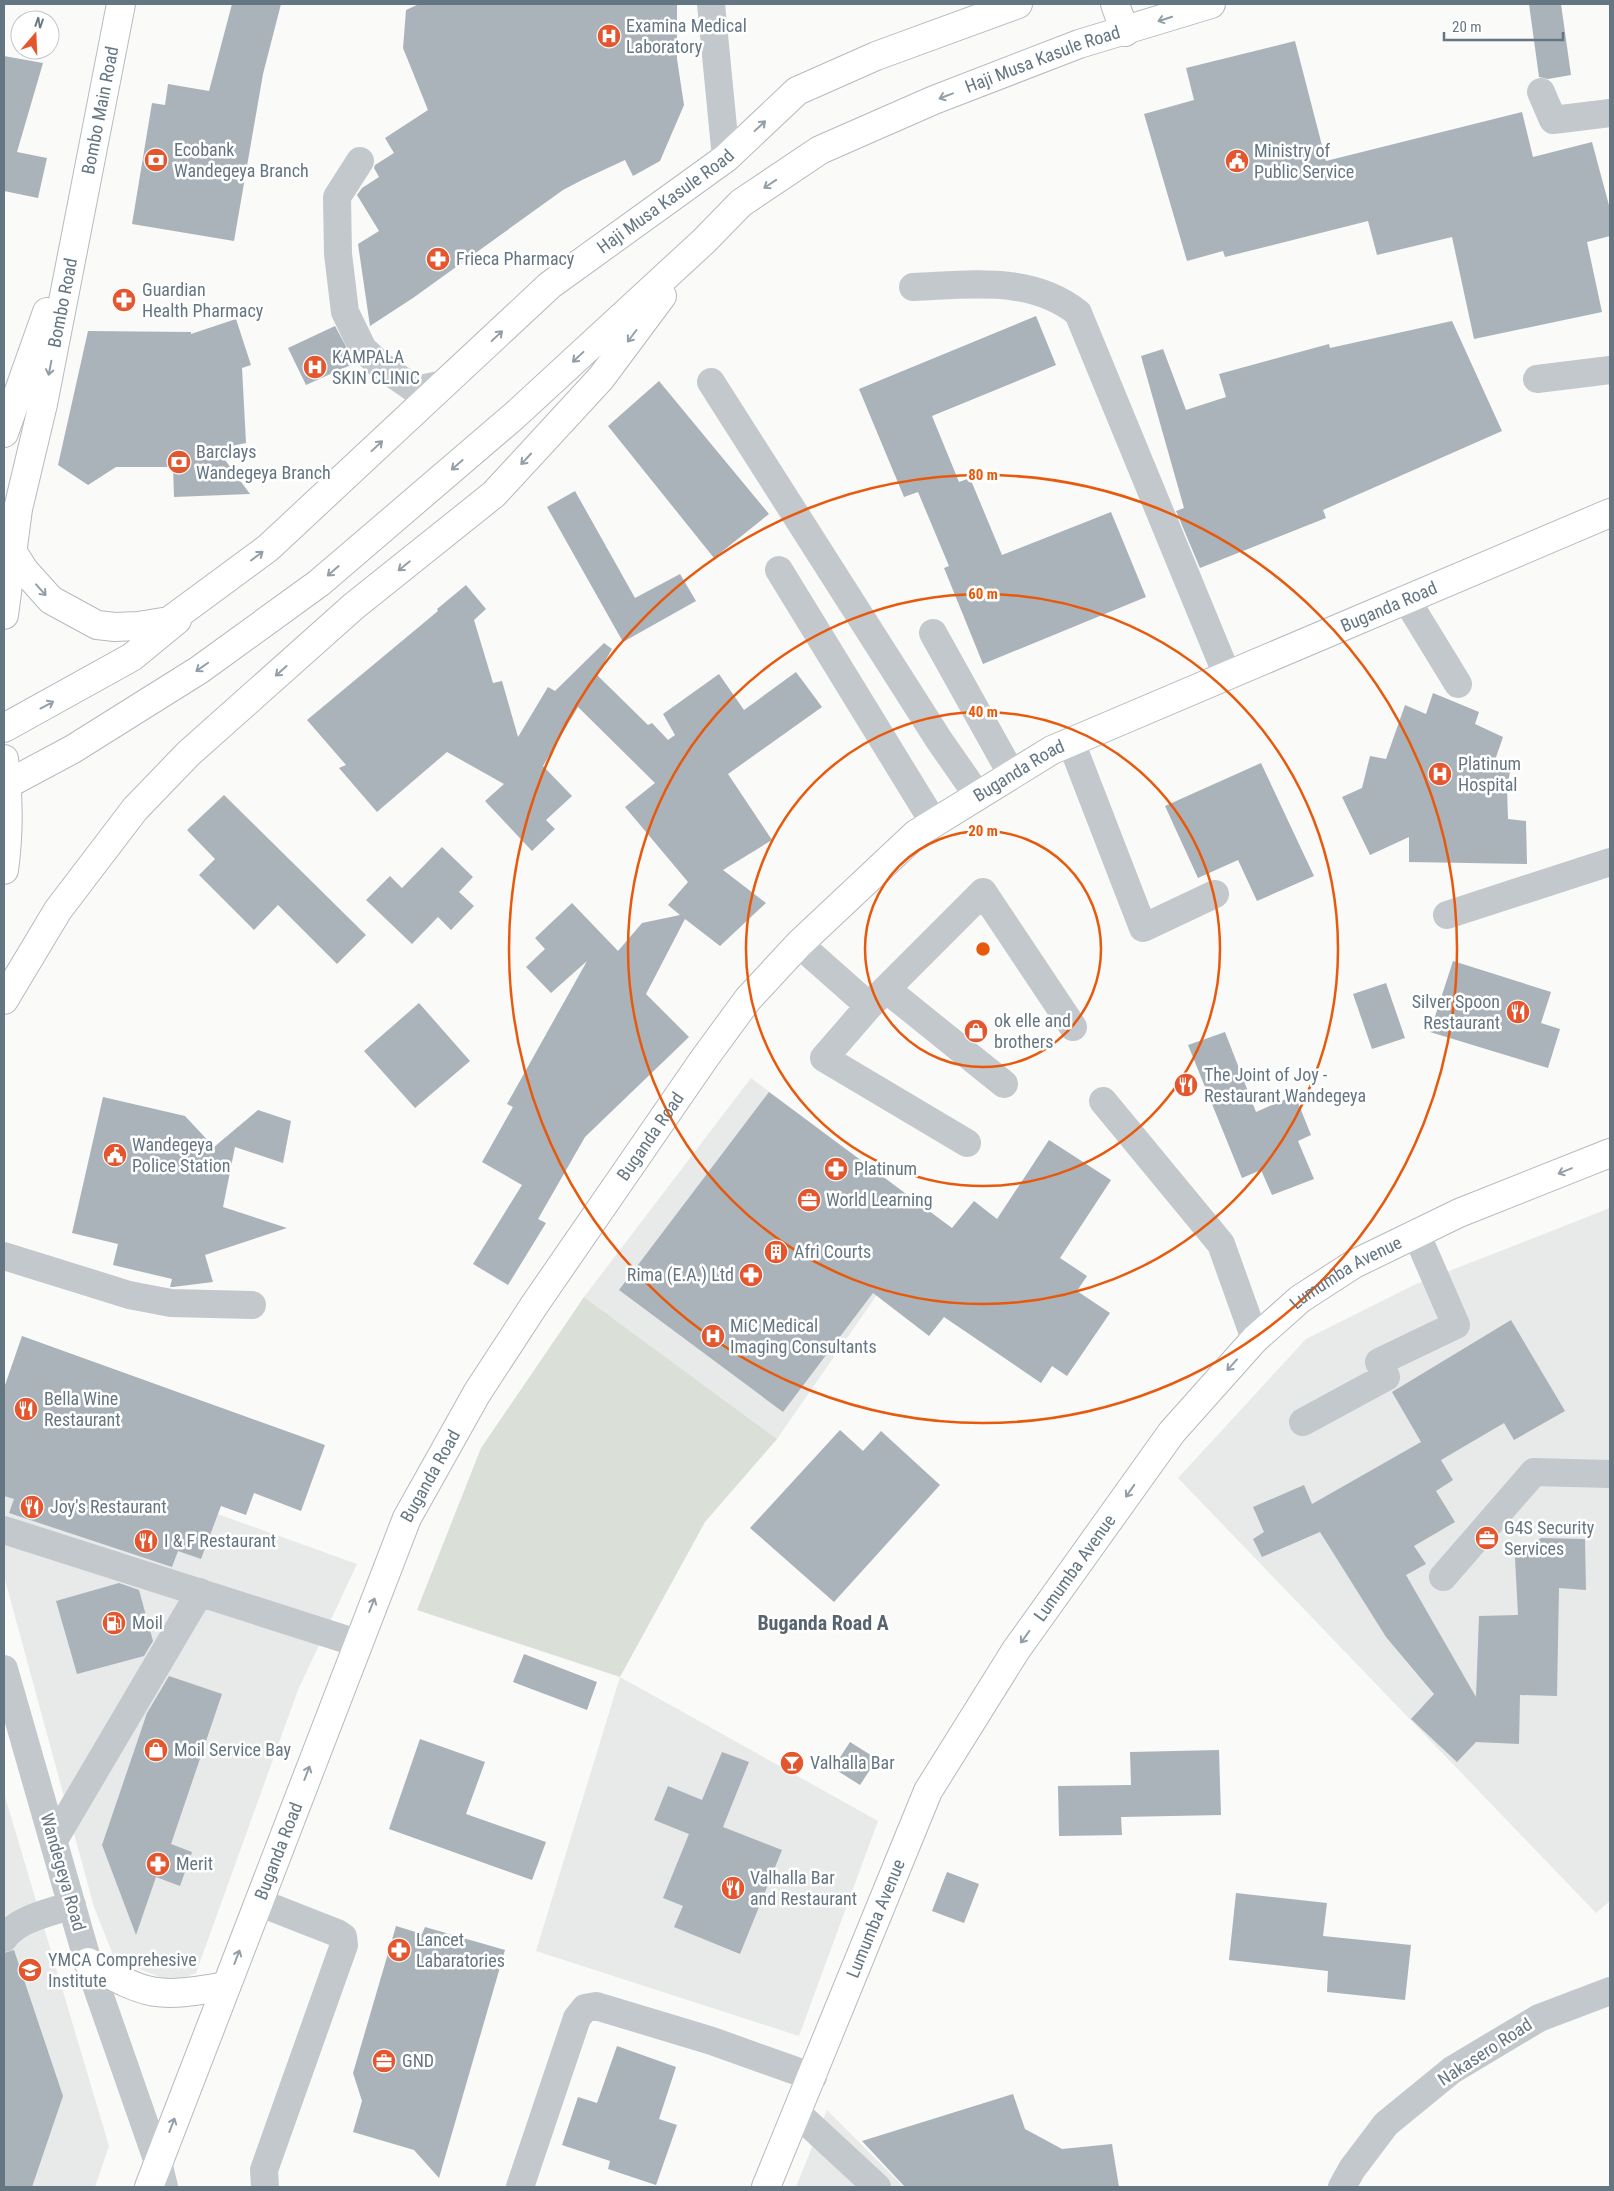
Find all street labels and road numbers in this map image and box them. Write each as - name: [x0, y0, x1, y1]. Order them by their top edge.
- street label: Haji Musa Kasule Road: [962, 21, 1123, 97]
- street label: Bombo Main Road: [77, 45, 123, 176]
- street label: Haji Musa Kasule Road: [593, 145, 738, 258]
- street label: Bombo Road: [43, 256, 81, 349]
- street label: Buganda Road: [1337, 577, 1440, 636]
- street label: Buganda Road: [969, 735, 1067, 806]
- street label: Buganda Road: [612, 1088, 688, 1184]
- street label: Lumumba Avenue: [1285, 1231, 1405, 1313]
- street label: Buganda Road: [396, 1426, 464, 1526]
- street label: Lumumba Avenue: [1029, 1510, 1120, 1625]
- street label: Buganda Road: [250, 1799, 306, 1903]
- street label: Wandegeya Road: [37, 1811, 90, 1933]
- street label: Lumumba Avenue: [842, 1856, 909, 1981]
- street label: Nakasero Road: [1434, 2013, 1536, 2090]

